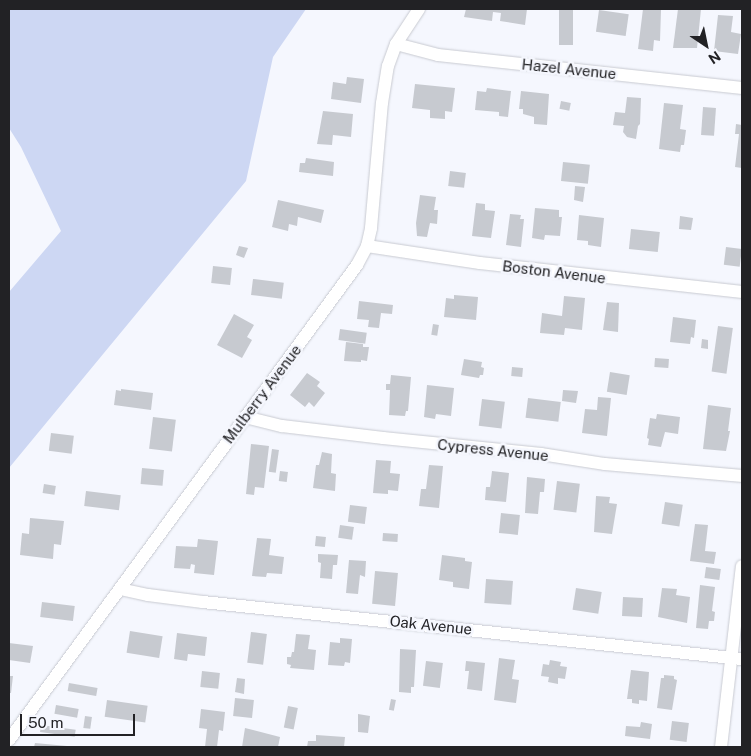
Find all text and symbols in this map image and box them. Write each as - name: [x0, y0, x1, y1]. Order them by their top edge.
- north arrow: [681, 20, 731, 70]
- text: N: [705, 48, 723, 67]
- street label: Hazel Avenue: [521, 55, 617, 83]
- street label: Boston Avenue: [501, 257, 607, 287]
- street label: Mulberry Avenue: [219, 341, 305, 447]
- street label: Cypress Avenue: [436, 435, 550, 465]
- street label: Oak Avenue: [389, 612, 473, 638]
- scale bar: [22, 704, 138, 736]
- text: 50 m: [28, 714, 63, 731]

